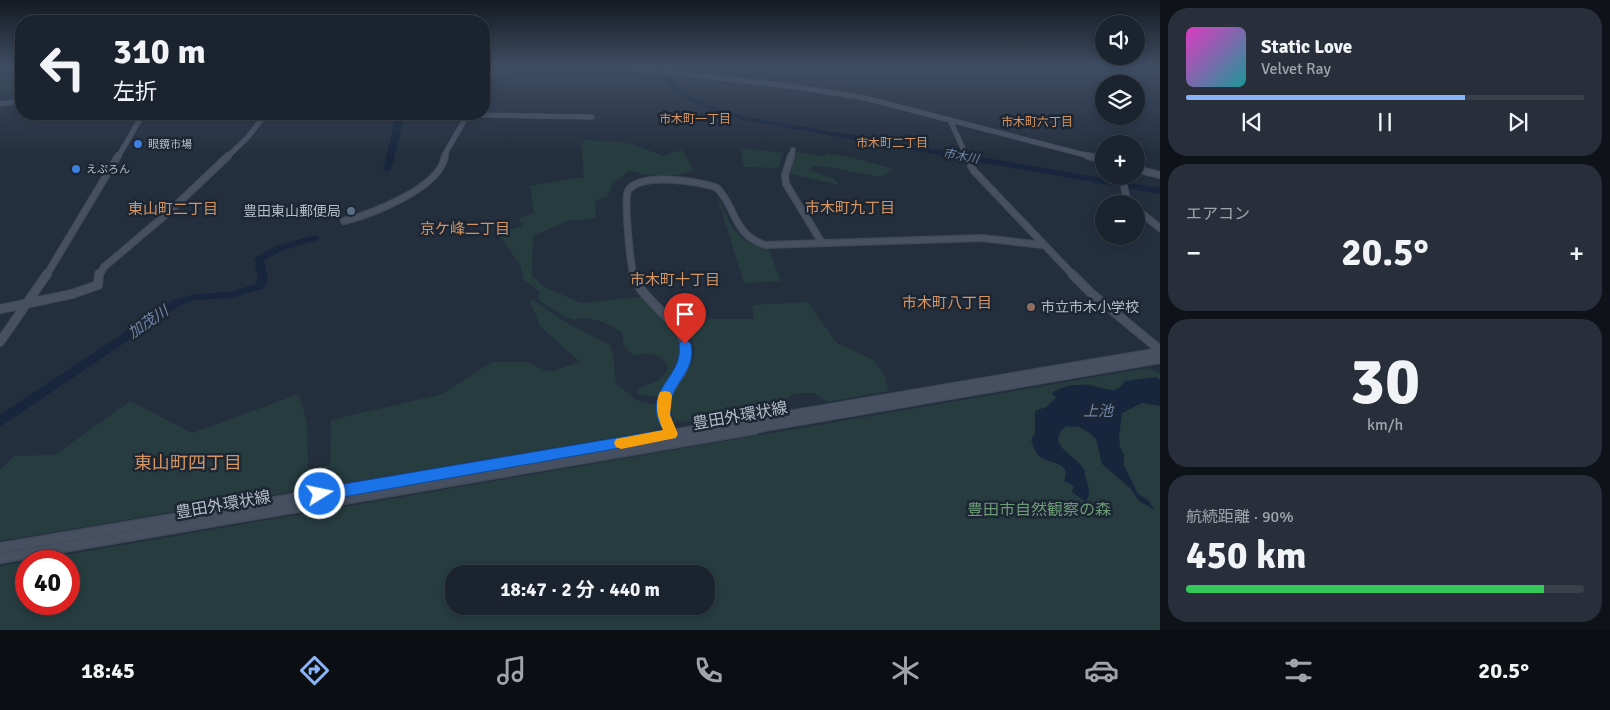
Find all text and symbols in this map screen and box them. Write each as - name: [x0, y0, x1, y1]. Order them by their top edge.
- map controls: [1095, 15, 1145, 245]
- button: sound: [1095, 15, 1145, 65]
- text: 310 m: [113, 30, 206, 73]
- icon: left: [30, 35, 95, 100]
- text: Static Love: [1261, 35, 1352, 59]
- text: Velvet Ray: [1261, 59, 1331, 79]
- button: layers: [1095, 75, 1145, 125]
- text: 左折: [113, 78, 157, 105]
- icon: previous: [1238, 108, 1266, 136]
- icon: pause: [1371, 108, 1399, 136]
- icon: next: [1504, 108, 1532, 136]
- district label: 市木町一丁目: [659, 112, 731, 127]
- district label: 市木町六丁目: [1001, 115, 1073, 130]
- button: +: [1095, 135, 1145, 185]
- district label: 市木町二丁目: [856, 136, 928, 151]
- marker: 眼鏡市場: [132, 138, 144, 150]
- place label: 眼鏡市場: [148, 138, 192, 151]
- water label: 市木川: [942, 146, 982, 167]
- marker: えぷろん: [70, 163, 82, 175]
- place label: えぷろん: [86, 163, 130, 176]
- button: −: [1095, 195, 1145, 245]
- district label: 市木町九丁目: [805, 199, 895, 217]
- district label: 東山町二丁目: [128, 200, 218, 218]
- place label: 豊田東山郵便局: [243, 203, 341, 220]
- text: エアコン: [1186, 204, 1250, 224]
- marker: 豊田東山郵便局: [345, 205, 357, 217]
- district label: 京ケ峰二丁目: [420, 220, 510, 238]
- text: 20.5°: [1341, 229, 1429, 276]
- text: −: [1186, 236, 1201, 270]
- text: +: [1569, 236, 1584, 270]
- district label: 市木町十丁目: [630, 271, 720, 289]
- pin: [664, 293, 706, 344]
- district label: 市木町八丁目: [902, 294, 992, 312]
- place label: 市立市木小学校: [1041, 299, 1139, 316]
- icon: arrive: [671, 300, 699, 328]
- water label: 加茂川: [124, 301, 173, 342]
- marker: 市立市木小学校: [1025, 301, 1037, 313]
- text: 30: [1350, 342, 1420, 422]
- street label: 豊田外環状線: [691, 398, 789, 434]
- water label: 上池: [1083, 402, 1115, 420]
- text: km/h: [1367, 415, 1403, 435]
- district label: 東山町四丁目: [134, 452, 242, 474]
- position arrow: [293, 467, 345, 519]
- street label: 豊田外環状線: [174, 487, 272, 523]
- park label: 豊田市自然観察の森: [967, 500, 1111, 520]
- text: 航続距離 · 90%: [1186, 507, 1294, 527]
- text: 450 km: [1186, 532, 1307, 579]
- speed limit sign: 40: [15, 550, 80, 615]
- text: 18:47 · 2 分 · 440 m: [500, 578, 660, 602]
- icon: directions: [297, 653, 332, 688]
- icon: music: [494, 653, 529, 688]
- icon: phone: [691, 653, 726, 688]
- icon: climate: [888, 653, 923, 688]
- icon: car: [1084, 653, 1119, 688]
- icon: filters: [1281, 653, 1316, 688]
- text: 18:45: [81, 657, 135, 684]
- text: 20.5°: [1478, 657, 1529, 684]

